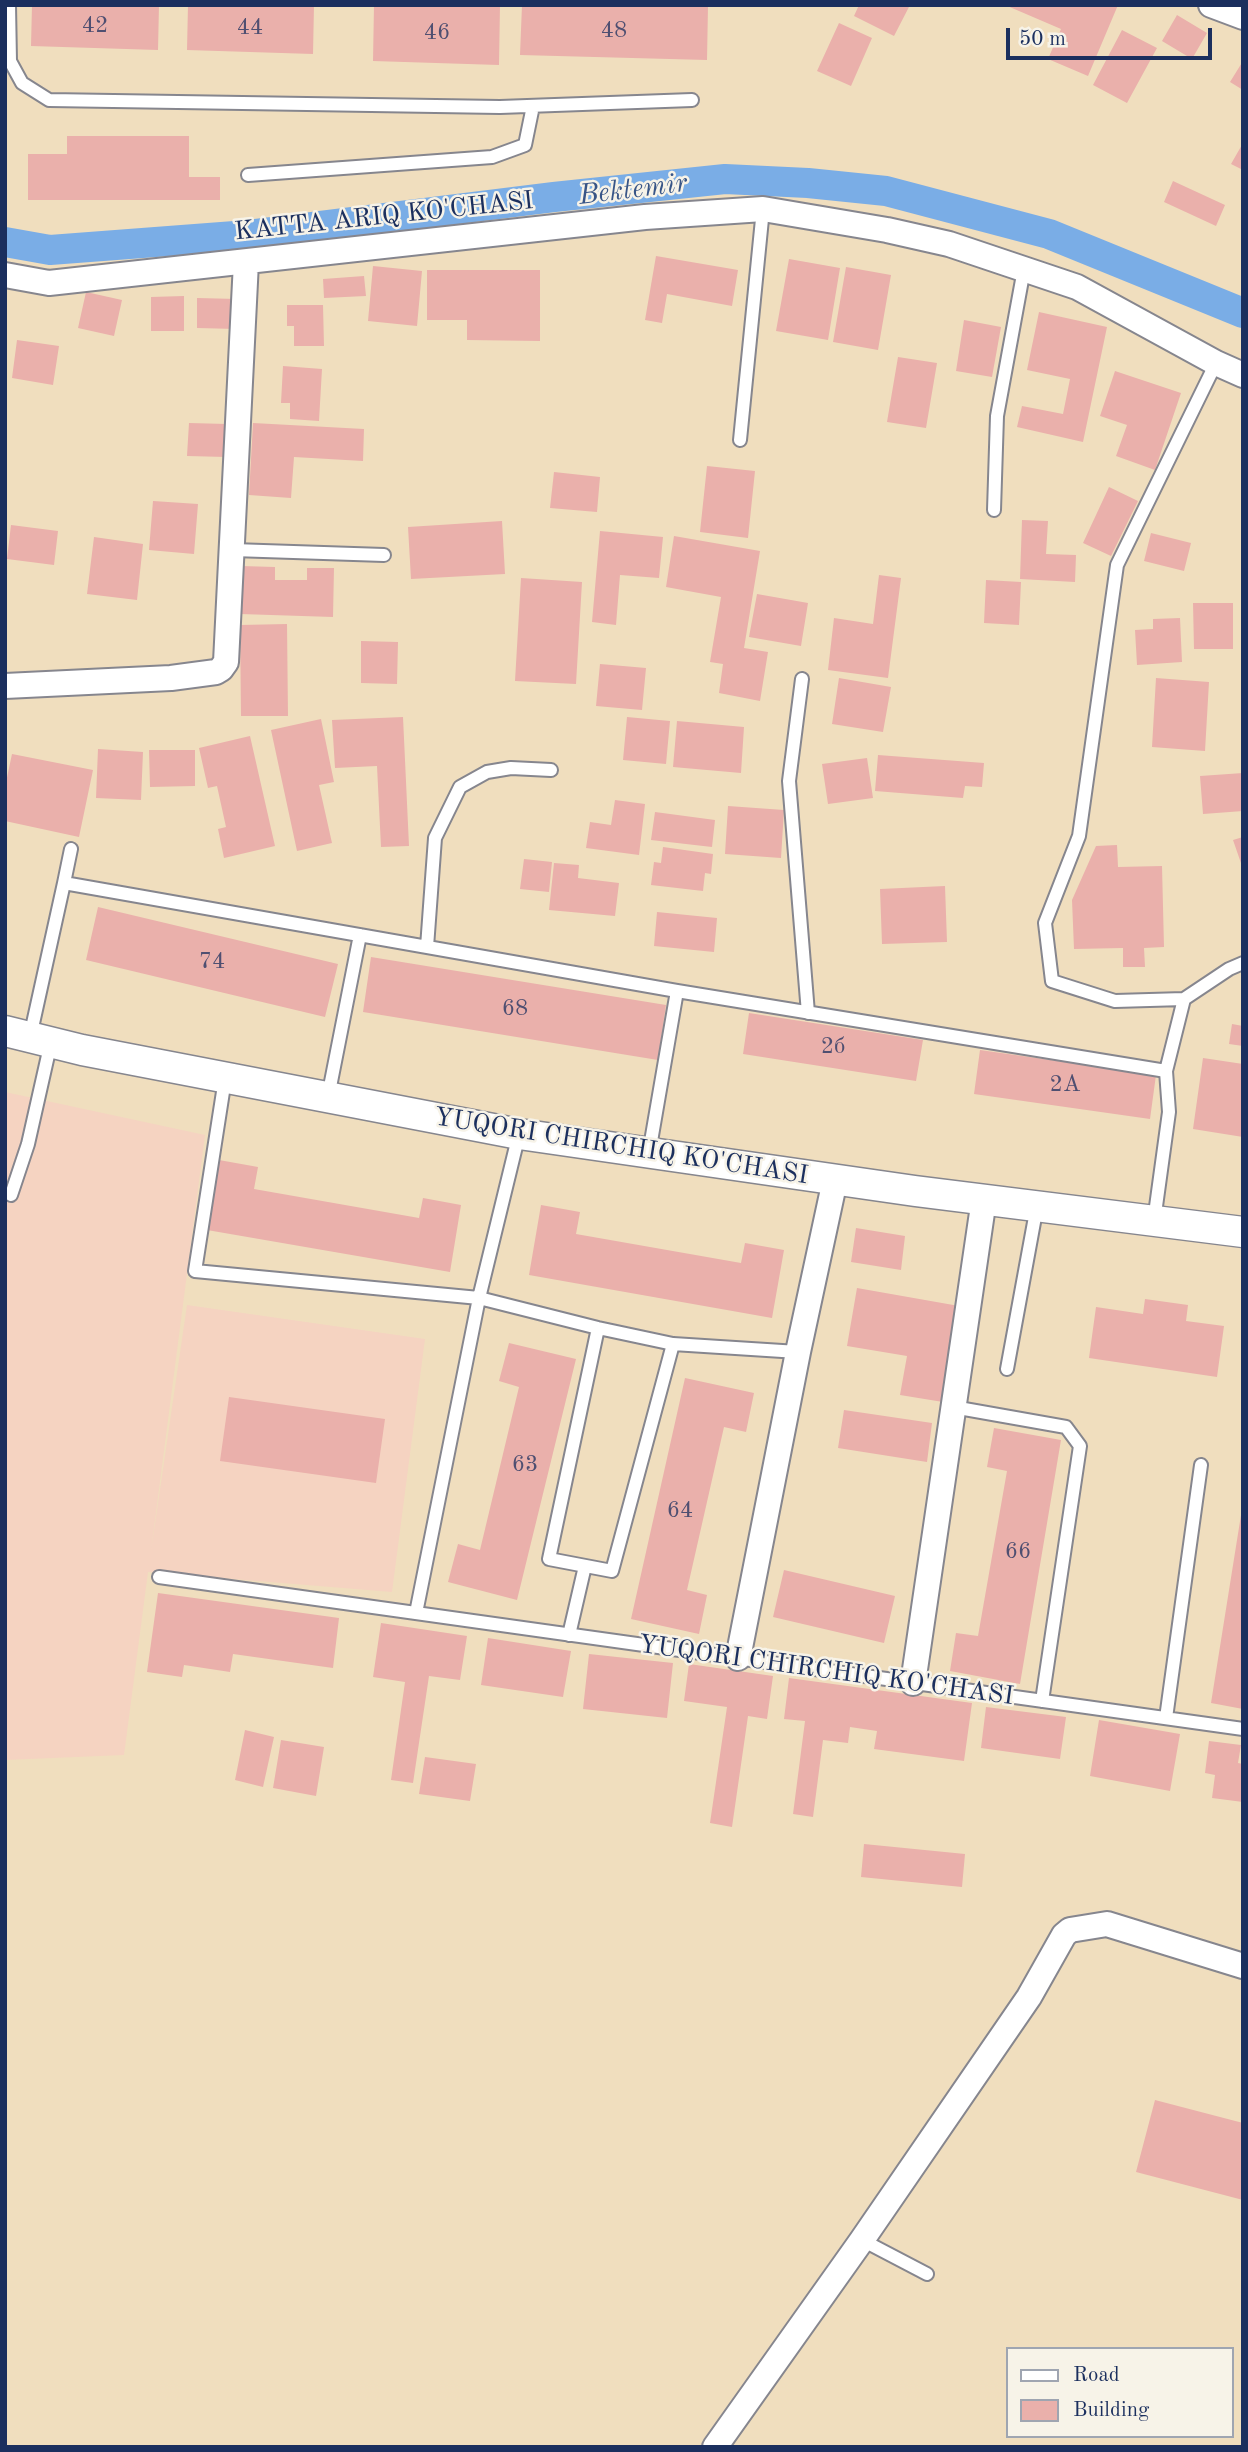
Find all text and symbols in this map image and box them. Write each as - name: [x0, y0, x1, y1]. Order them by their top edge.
- house number: 42: [82, 12, 108, 40]
- house number: 44: [237, 14, 263, 42]
- scale bar: [1010, 14, 1216, 58]
- house number: 48: [601, 17, 627, 45]
- house number: 46: [424, 19, 450, 47]
- text: 50 m: [1019, 29, 1066, 50]
- water label: Bektemir: [577, 167, 689, 213]
- street label: KATTA ARIQ KO'CHASI: [233, 186, 535, 248]
- house number: 74: [199, 948, 225, 976]
- house number: 68: [502, 995, 528, 1023]
- house number: 2б: [821, 1033, 845, 1061]
- house number: 2А: [1050, 1071, 1080, 1099]
- street label: YUQORI CHIRCHIQ KO'CHASI: [432, 1102, 810, 1192]
- house number: 63: [512, 1451, 538, 1479]
- house number: 64: [667, 1497, 693, 1525]
- house number: 66: [1005, 1538, 1031, 1566]
- street label: YUQORI CHIRCHIQ KO'CHASI: [636, 1629, 1016, 1713]
- legend: [1006, 2347, 1234, 2438]
- text: Road: [1073, 2365, 1120, 2386]
- text: Building: [1073, 2400, 1149, 2421]

